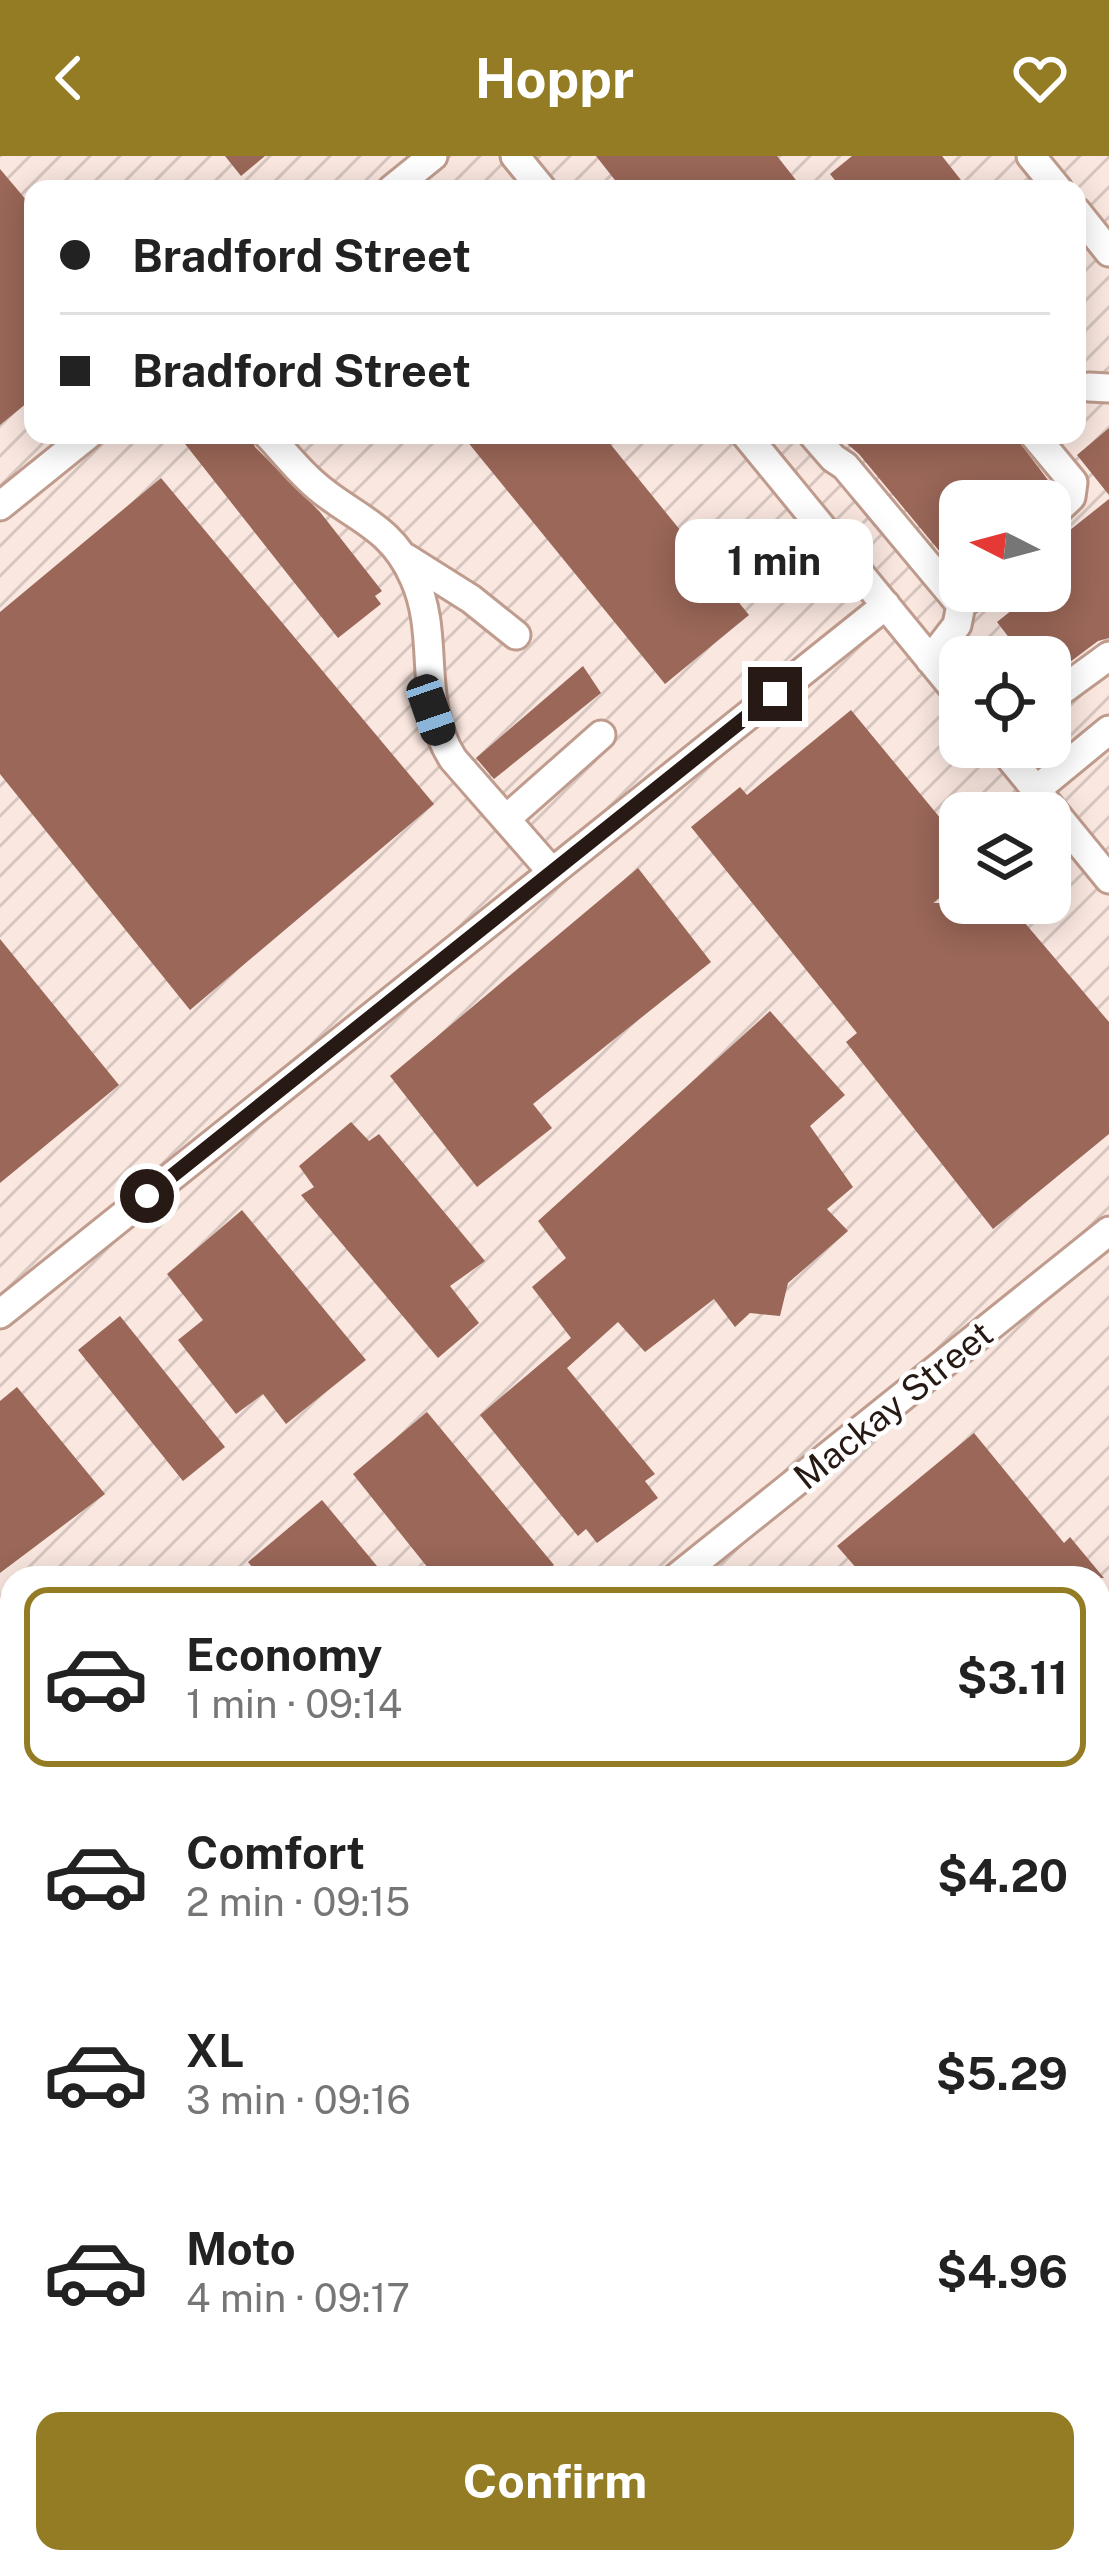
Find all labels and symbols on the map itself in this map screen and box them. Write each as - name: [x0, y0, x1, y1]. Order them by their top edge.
- north arrow: [939, 480, 1071, 612]
- callout: 1 min: [676, 520, 874, 604]
- route end: [748, 667, 802, 721]
- car: [402, 670, 460, 750]
- route start: [120, 1169, 174, 1223]
- street label: Mackay Street: [785, 1312, 1001, 1498]

